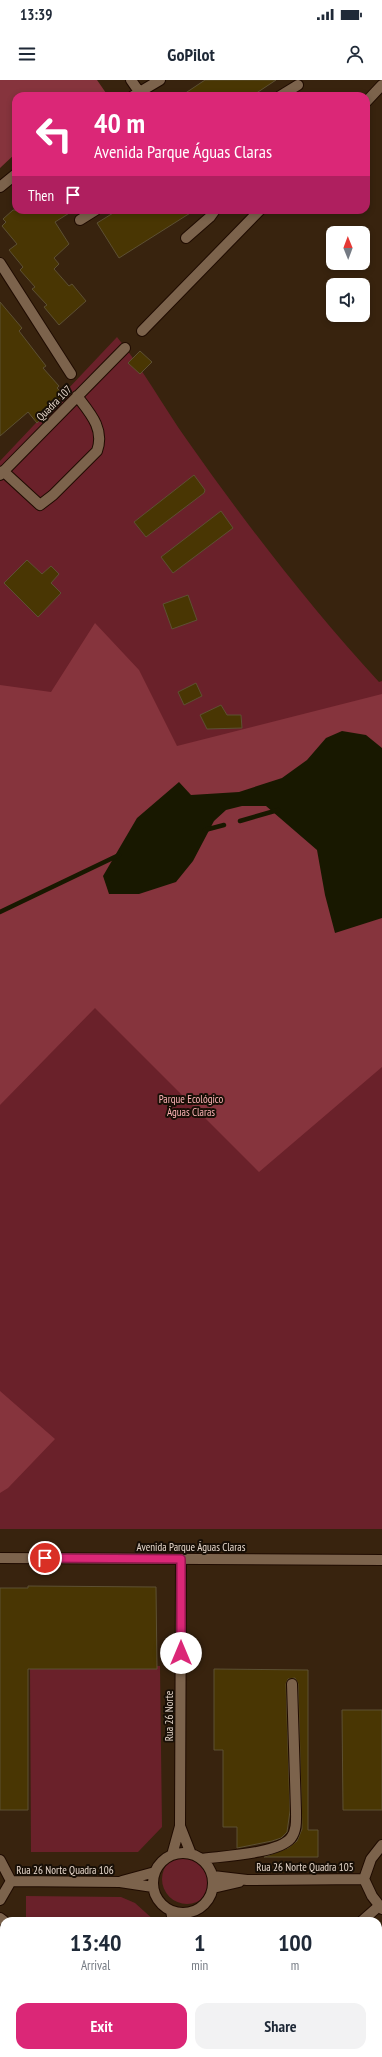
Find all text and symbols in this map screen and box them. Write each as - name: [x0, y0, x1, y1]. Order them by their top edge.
- text: 13:39: [20, 5, 52, 24]
- icon: menu: [16, 43, 38, 65]
- text: GoPilot: [167, 43, 215, 66]
- icon: person: [344, 43, 366, 65]
- text: 40 m: [94, 104, 145, 141]
- icon: left: [28, 108, 80, 160]
- text: Avenida Parque Águas Claras: [94, 140, 272, 163]
- icon: arrive: [62, 184, 84, 206]
- text: Then: [28, 186, 54, 205]
- north arrow: [326, 226, 370, 270]
- map controls: [326, 226, 370, 322]
- button: sound: [326, 278, 370, 322]
- street label: Quadra 107: [33, 382, 75, 424]
- park label: Parque Ecológico Águas Claras: [159, 1092, 224, 1119]
- street label: Avenida Parque Águas Claras: [137, 1540, 246, 1554]
- pin: [28, 1541, 62, 1575]
- icon: arrive: [34, 1547, 56, 1569]
- position arrow: [160, 1632, 202, 1674]
- street label: Rua 26 Norte: [162, 1690, 176, 1741]
- street label: Rua 26 Norte Quadra 105: [256, 1860, 354, 1874]
- street label: Rua 26 Norte Quadra 106: [16, 1863, 114, 1877]
- text: 13:40: [70, 1927, 122, 1958]
- text: 1: [194, 1927, 205, 1958]
- text: 100: [278, 1927, 312, 1958]
- text: Arrival: [81, 1957, 110, 1974]
- text: min: [191, 1957, 208, 1974]
- text: m: [291, 1957, 299, 1974]
- button: Exit: [16, 2003, 187, 2049]
- button: Share: [195, 2003, 366, 2049]

